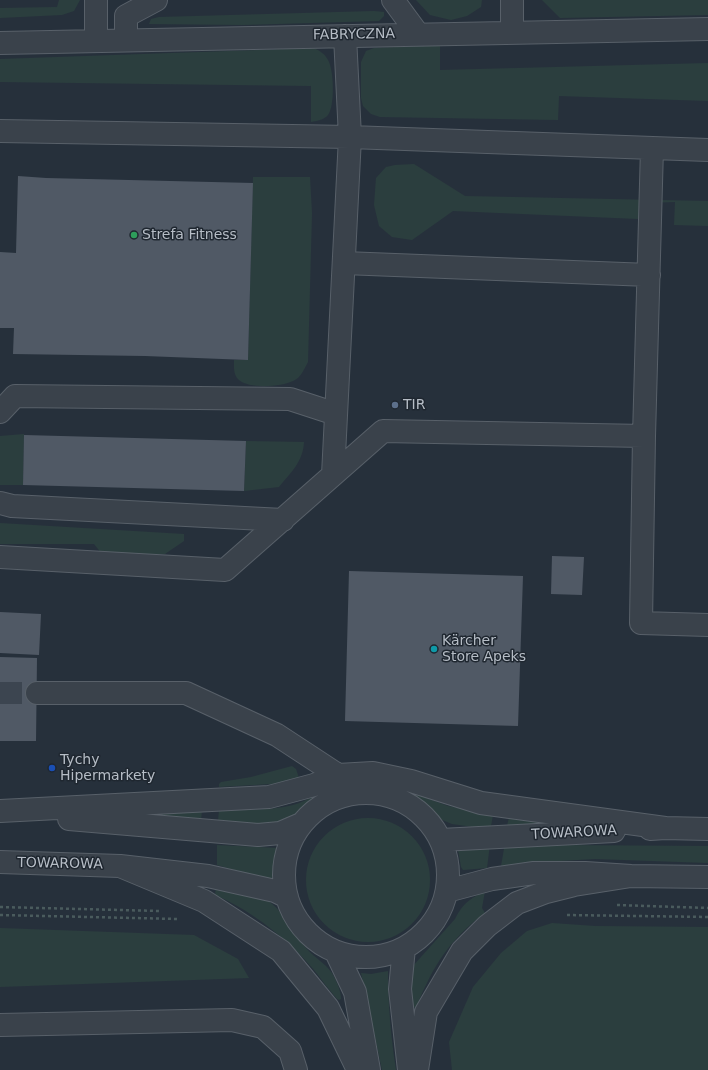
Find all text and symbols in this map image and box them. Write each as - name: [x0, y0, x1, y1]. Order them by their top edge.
- street label: FABRYCZNA: [313, 26, 395, 44]
- place label: Strefa Fitness: [142, 227, 237, 243]
- marker: Strefa Fitness: [129, 230, 139, 240]
- place label: TIR: [403, 397, 425, 413]
- marker: TIR: [390, 400, 400, 410]
- place label: Kärcher Store Apeks: [442, 633, 526, 666]
- marker: Kärcher Store Apeks: [429, 644, 439, 654]
- place label: Tychy Hipermarkety: [60, 752, 155, 784]
- marker: Tychy Hipermarkety: [47, 763, 57, 773]
- street label: TOWAROWA: [531, 822, 617, 844]
- street label: TOWAROWA: [17, 855, 103, 873]

